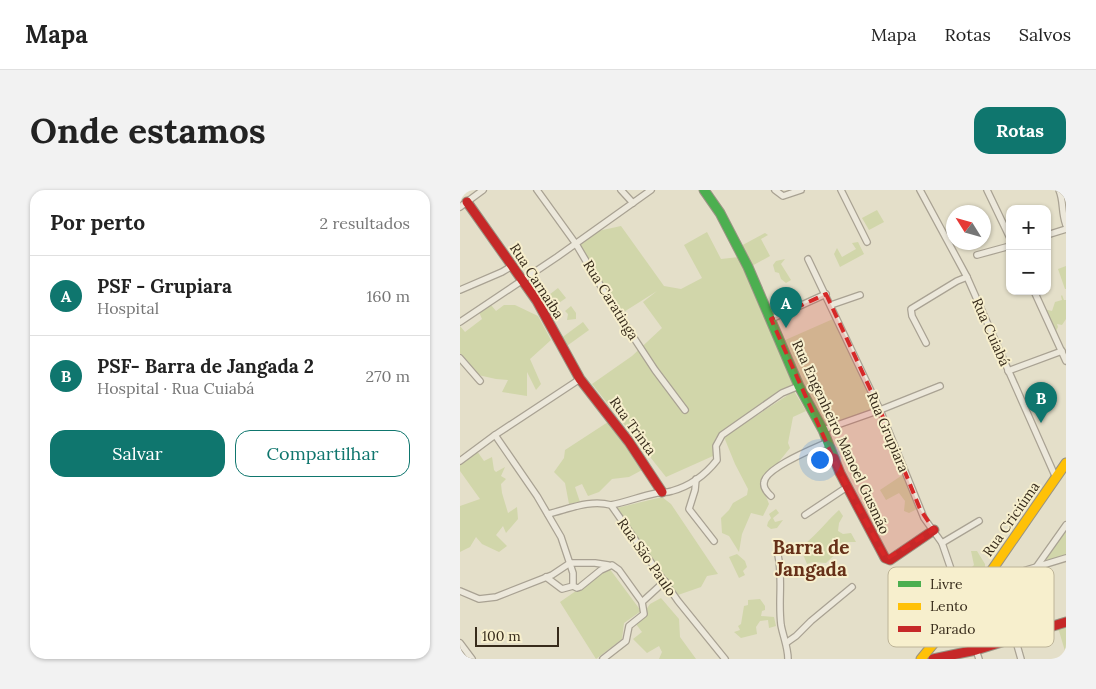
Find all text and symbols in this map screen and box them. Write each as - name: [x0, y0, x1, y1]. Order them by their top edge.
- text: Mapa: [25, 19, 88, 50]
- text: Mapa: [871, 23, 917, 46]
- text: Rotas: [945, 23, 991, 46]
- text: Salvos: [1019, 23, 1071, 46]
- button: Rotas: [974, 107, 1066, 154]
- text: Onde estamos: [30, 108, 266, 153]
- north arrow: [946, 205, 991, 250]
- map controls: [1006, 205, 1051, 295]
- button: +: [1006, 205, 1051, 250]
- text: Por perto: [50, 209, 145, 236]
- text: 2 resultados: [320, 213, 410, 233]
- street label: Rua Carnaíba: [506, 240, 568, 322]
- button: −: [1006, 250, 1051, 295]
- street label: Rua Caratinga: [579, 257, 643, 343]
- text: PSF - Grupiara: [97, 274, 232, 298]
- text: A: [61, 286, 71, 306]
- text: 160 m: [366, 286, 410, 306]
- pin: A: [770, 287, 802, 328]
- street label: Rua Cuiabá: [968, 295, 1014, 369]
- text: Hospital: [97, 298, 159, 318]
- street label: Rua Engenheiro Manoel Gusmão: [788, 337, 894, 537]
- text: PSF- Barra de Jangada 2: [97, 354, 314, 378]
- text: B: [61, 366, 71, 386]
- text: 270 m: [366, 366, 410, 386]
- text: Hospital · Rua Cuiabá: [97, 378, 255, 398]
- pin: B: [1025, 382, 1057, 423]
- street label: Rua Grupiara: [863, 389, 913, 475]
- street label: Rua Trinta: [606, 393, 660, 459]
- button: Salvar: [50, 430, 225, 477]
- button: Compartilhar: [235, 430, 410, 477]
- your location: [807, 447, 833, 473]
- street label: Rua Criciúma: [979, 478, 1043, 560]
- street label: Rua São Paulo: [614, 515, 680, 599]
- district label: Barra de Jangada: [772, 535, 850, 581]
- legend: [888, 567, 1054, 647]
- text: Livre: [930, 575, 963, 593]
- text: Lento: [930, 597, 968, 615]
- text: Parado: [930, 620, 975, 638]
- scale bar: [475, 624, 559, 647]
- text: 100 m: [482, 627, 521, 645]

